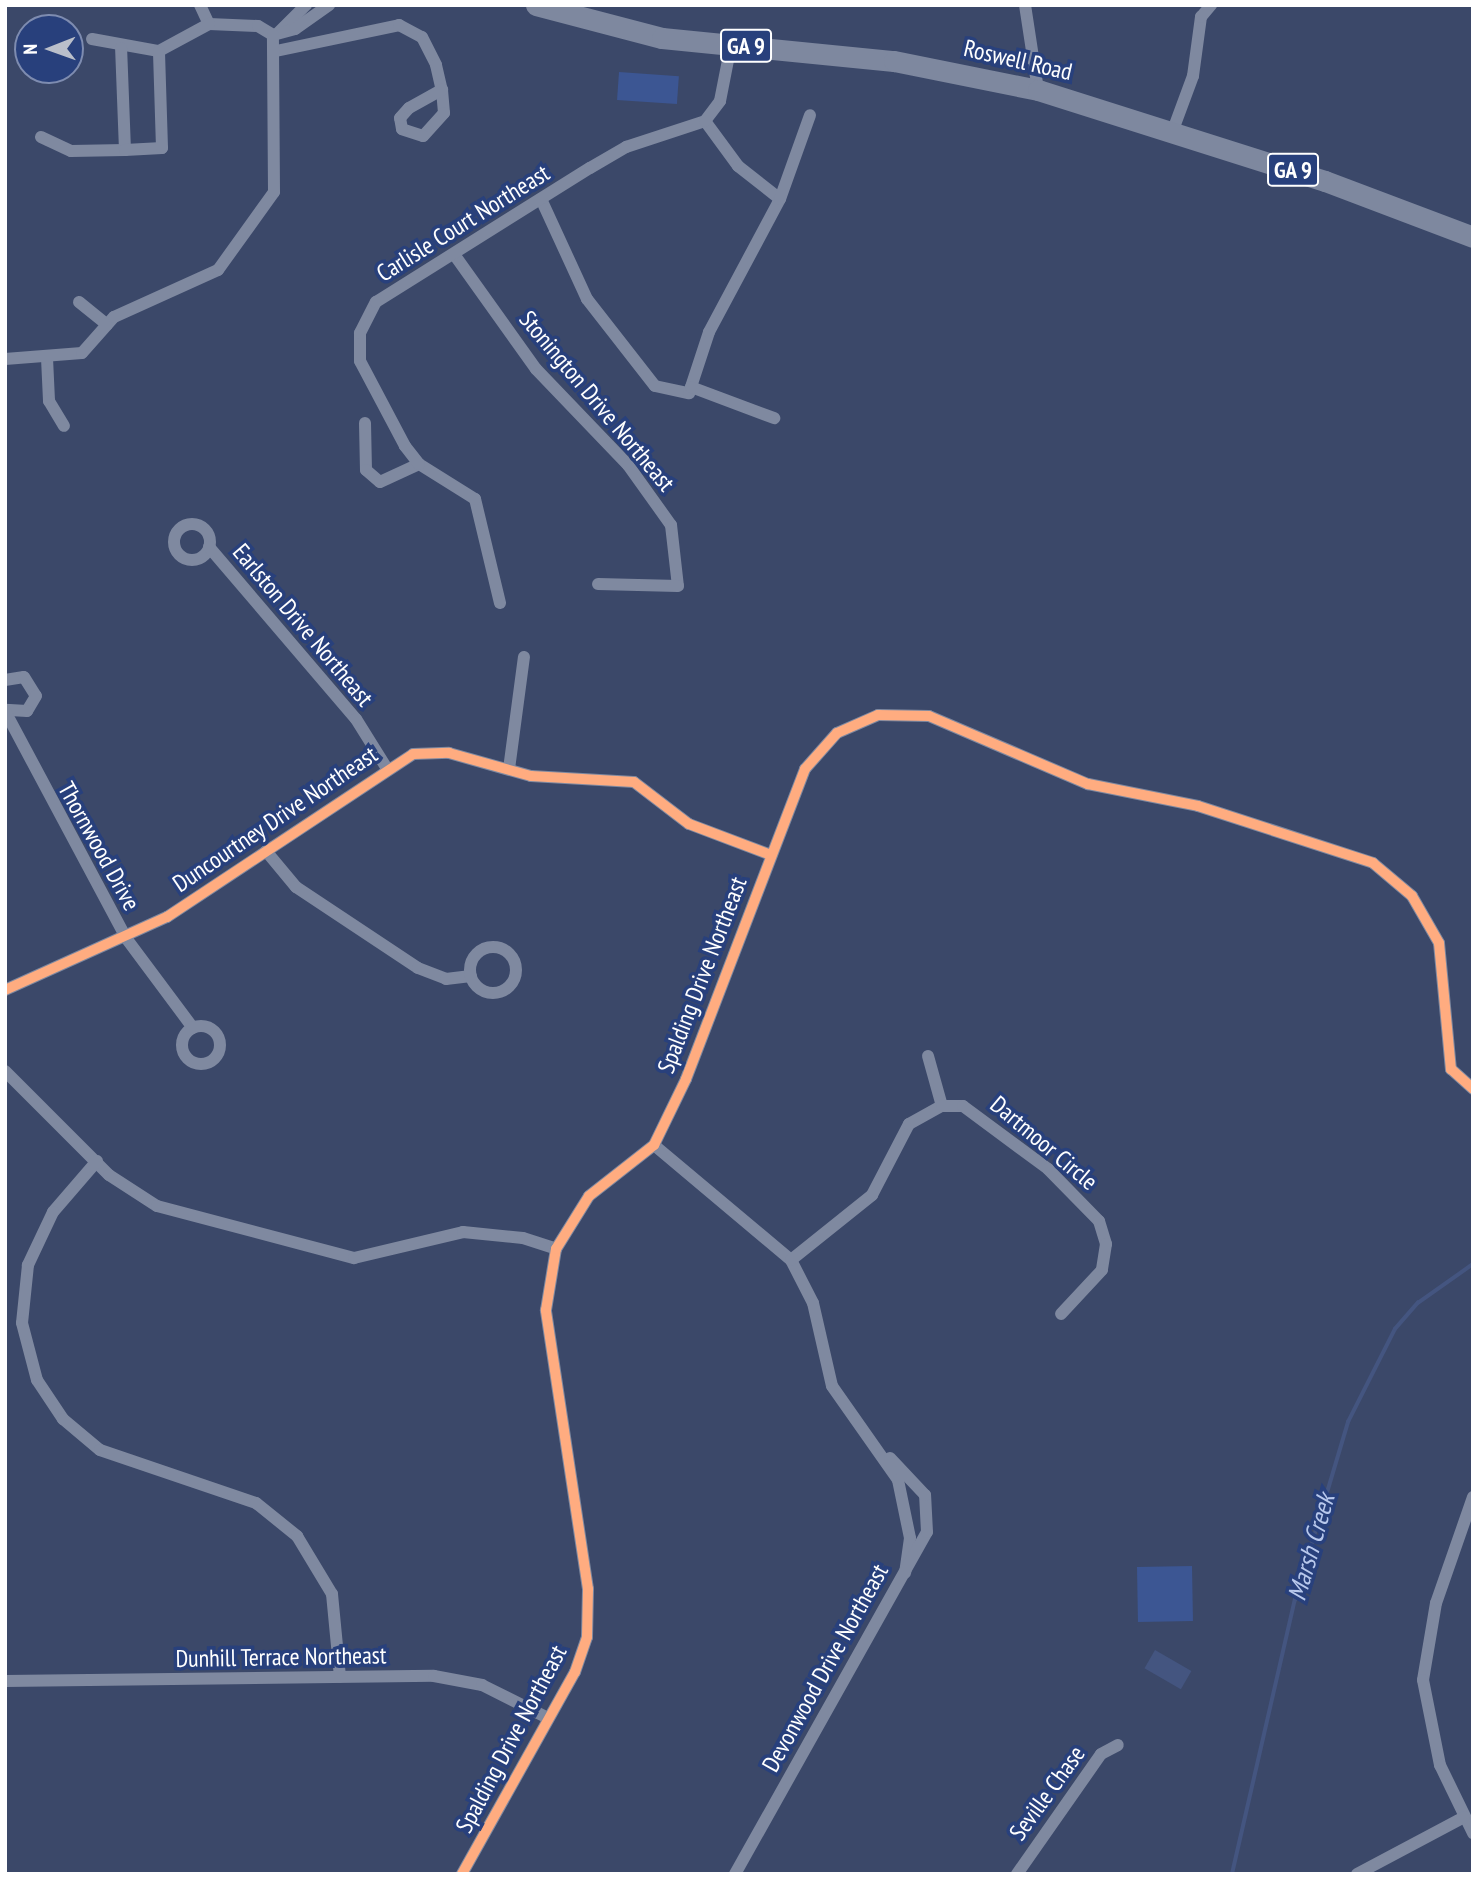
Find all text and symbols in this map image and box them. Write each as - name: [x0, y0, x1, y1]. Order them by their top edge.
- north arrow: [14, 14, 84, 84]
- road number: GA 9: [718, 26, 774, 66]
- street label: Roswell Road: [961, 34, 1075, 86]
- text: N: [18, 44, 42, 55]
- road number: GA 9: [1265, 150, 1321, 190]
- street label: Carlisle Court Northeast: [371, 158, 555, 288]
- street label: Stonington Drive Northeast: [513, 305, 681, 497]
- street label: Earlston Drive Northeast: [227, 538, 379, 712]
- street label: Duncourtney Drive Northeast: [167, 740, 383, 898]
- street label: Thornwood Drive: [52, 777, 146, 915]
- street label: Spalding Drive Northeast: [651, 873, 753, 1077]
- street label: Dartmoor Circle: [985, 1090, 1103, 1196]
- water label: Marsh Creek: [1281, 1490, 1341, 1604]
- street label: Devonwood Drive Northeast: [756, 1559, 894, 1777]
- street label: Spalding Drive Northeast: [449, 1640, 573, 1838]
- street label: Dunhill Terrace Northeast: [175, 1641, 387, 1673]
- street label: Seville Chase: [1003, 1740, 1091, 1846]

